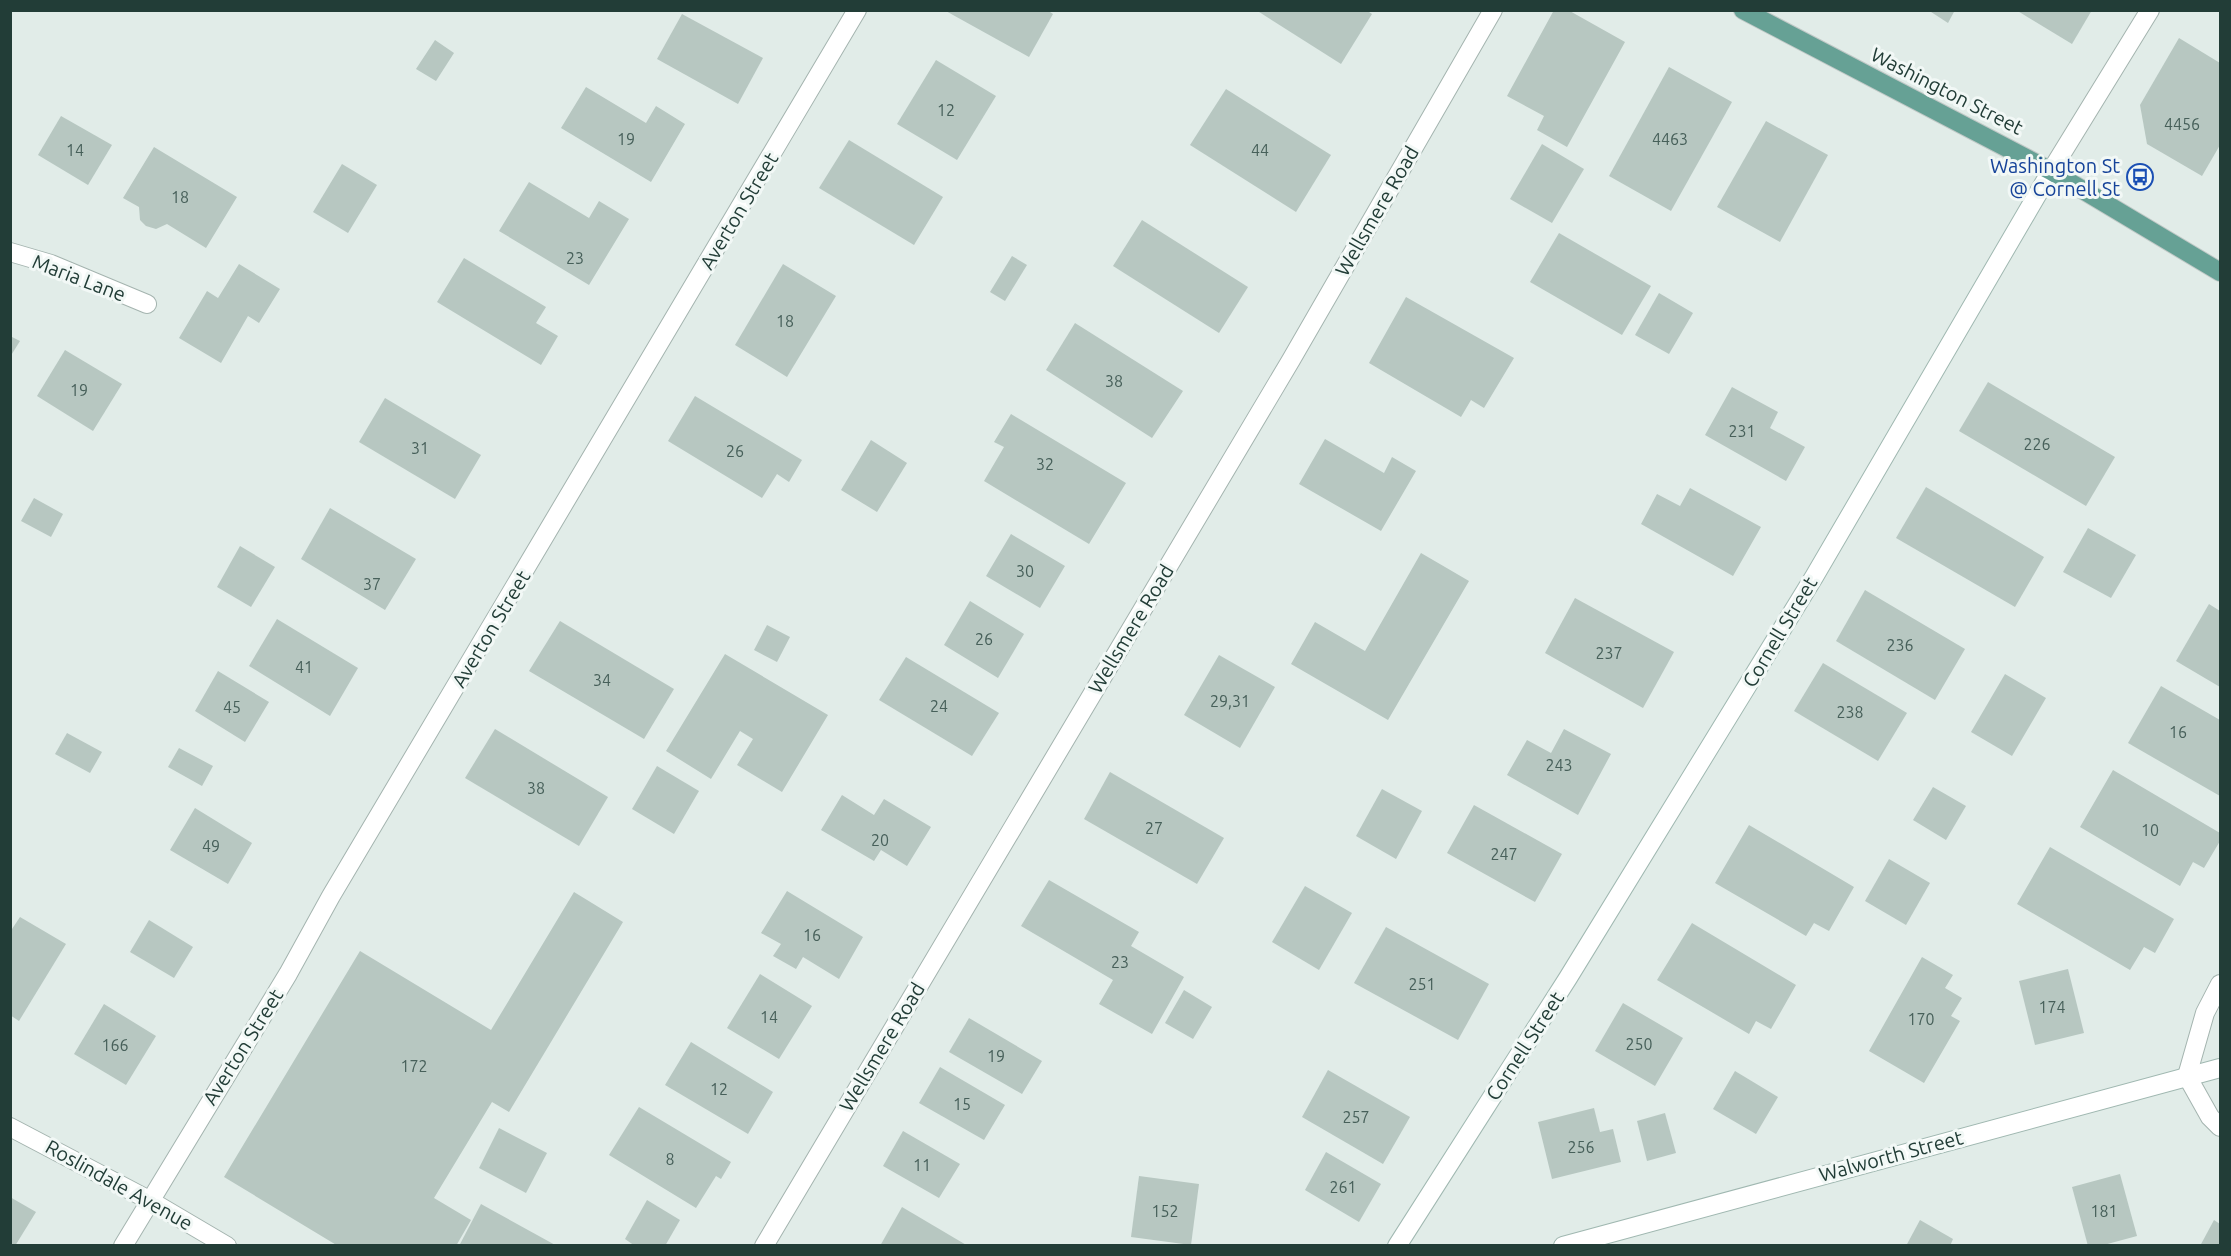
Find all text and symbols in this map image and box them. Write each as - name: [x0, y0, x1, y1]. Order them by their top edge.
- street label: Washington Street: [1867, 42, 2027, 139]
- house number: 12: [937, 101, 955, 119]
- house number: 4456: [2164, 115, 2200, 133]
- house number: 19: [617, 130, 635, 148]
- house number: 4463: [1652, 130, 1688, 148]
- house number: 14: [66, 141, 84, 159]
- house number: 44: [1251, 141, 1269, 159]
- street label: Wellsmere Road: [1330, 142, 1423, 280]
- street label: Averton Street: [695, 148, 783, 273]
- place label: Washington St @ Cornell St: [1990, 154, 2120, 200]
- bus stop icon: Washington St @ Cornell St: [2125, 162, 2155, 192]
- house number: 18: [171, 188, 189, 206]
- street label: Maria Lane: [29, 249, 129, 306]
- house number: 23: [566, 249, 584, 267]
- house number: 18: [776, 312, 794, 330]
- house number: 38: [1105, 372, 1123, 390]
- house number: 19: [70, 381, 88, 399]
- house number: 231: [1728, 422, 1756, 440]
- house number: 226: [2023, 435, 2051, 453]
- house number: 31: [411, 439, 429, 457]
- house number: 26: [726, 442, 744, 460]
- house number: 32: [1036, 455, 1054, 473]
- street label: Wellsmere Road: [1083, 560, 1178, 697]
- house number: 30: [1016, 562, 1034, 580]
- street label: Averton Street: [447, 566, 535, 691]
- street label: Cornell Street: [1738, 572, 1822, 691]
- house number: 37: [363, 575, 381, 593]
- house number: 26: [975, 630, 993, 648]
- house number: 236: [1886, 636, 1914, 654]
- house number: 237: [1595, 644, 1623, 662]
- house number: 41: [295, 658, 313, 676]
- house number: 34: [593, 671, 611, 689]
- house number: 29,31: [1210, 692, 1250, 710]
- house number: 24: [930, 697, 948, 715]
- house number: 45: [223, 698, 241, 716]
- house number: 238: [1836, 703, 1864, 721]
- house number: 16: [2169, 723, 2187, 741]
- house number: 243: [1545, 756, 1573, 774]
- house number: 38: [527, 779, 545, 797]
- house number: 27: [1145, 819, 1163, 837]
- house number: 10: [2141, 821, 2159, 839]
- house number: 20: [871, 831, 889, 849]
- house number: 49: [202, 837, 220, 855]
- house number: 247: [1490, 845, 1518, 863]
- house number: 16: [803, 926, 821, 944]
- house number: 23: [1111, 953, 1129, 971]
- house number: 251: [1408, 975, 1436, 993]
- street label: Wellsmere Road: [834, 978, 929, 1115]
- street label: Averton Street: [198, 984, 287, 1109]
- street label: Cornell Street: [1481, 987, 1568, 1104]
- house number: 174: [2038, 998, 2066, 1016]
- house number: 14: [760, 1008, 778, 1026]
- house number: 170: [1907, 1010, 1935, 1028]
- house number: 250: [1625, 1035, 1653, 1053]
- house number: 166: [101, 1036, 129, 1054]
- house number: 19: [987, 1047, 1005, 1065]
- house number: 172: [400, 1057, 428, 1075]
- house number: 12: [710, 1080, 728, 1098]
- house number: 15: [953, 1095, 971, 1113]
- house number: 257: [1342, 1108, 1370, 1126]
- street label: Walworth Street: [1816, 1125, 1965, 1186]
- street label: Roslindale Avenue: [42, 1135, 197, 1235]
- house number: 256: [1567, 1138, 1595, 1156]
- house number: 8: [665, 1150, 675, 1168]
- house number: 11: [913, 1156, 931, 1174]
- house number: 261: [1329, 1178, 1357, 1196]
- house number: 152: [1151, 1202, 1179, 1220]
- house number: 181: [2090, 1202, 2118, 1220]

